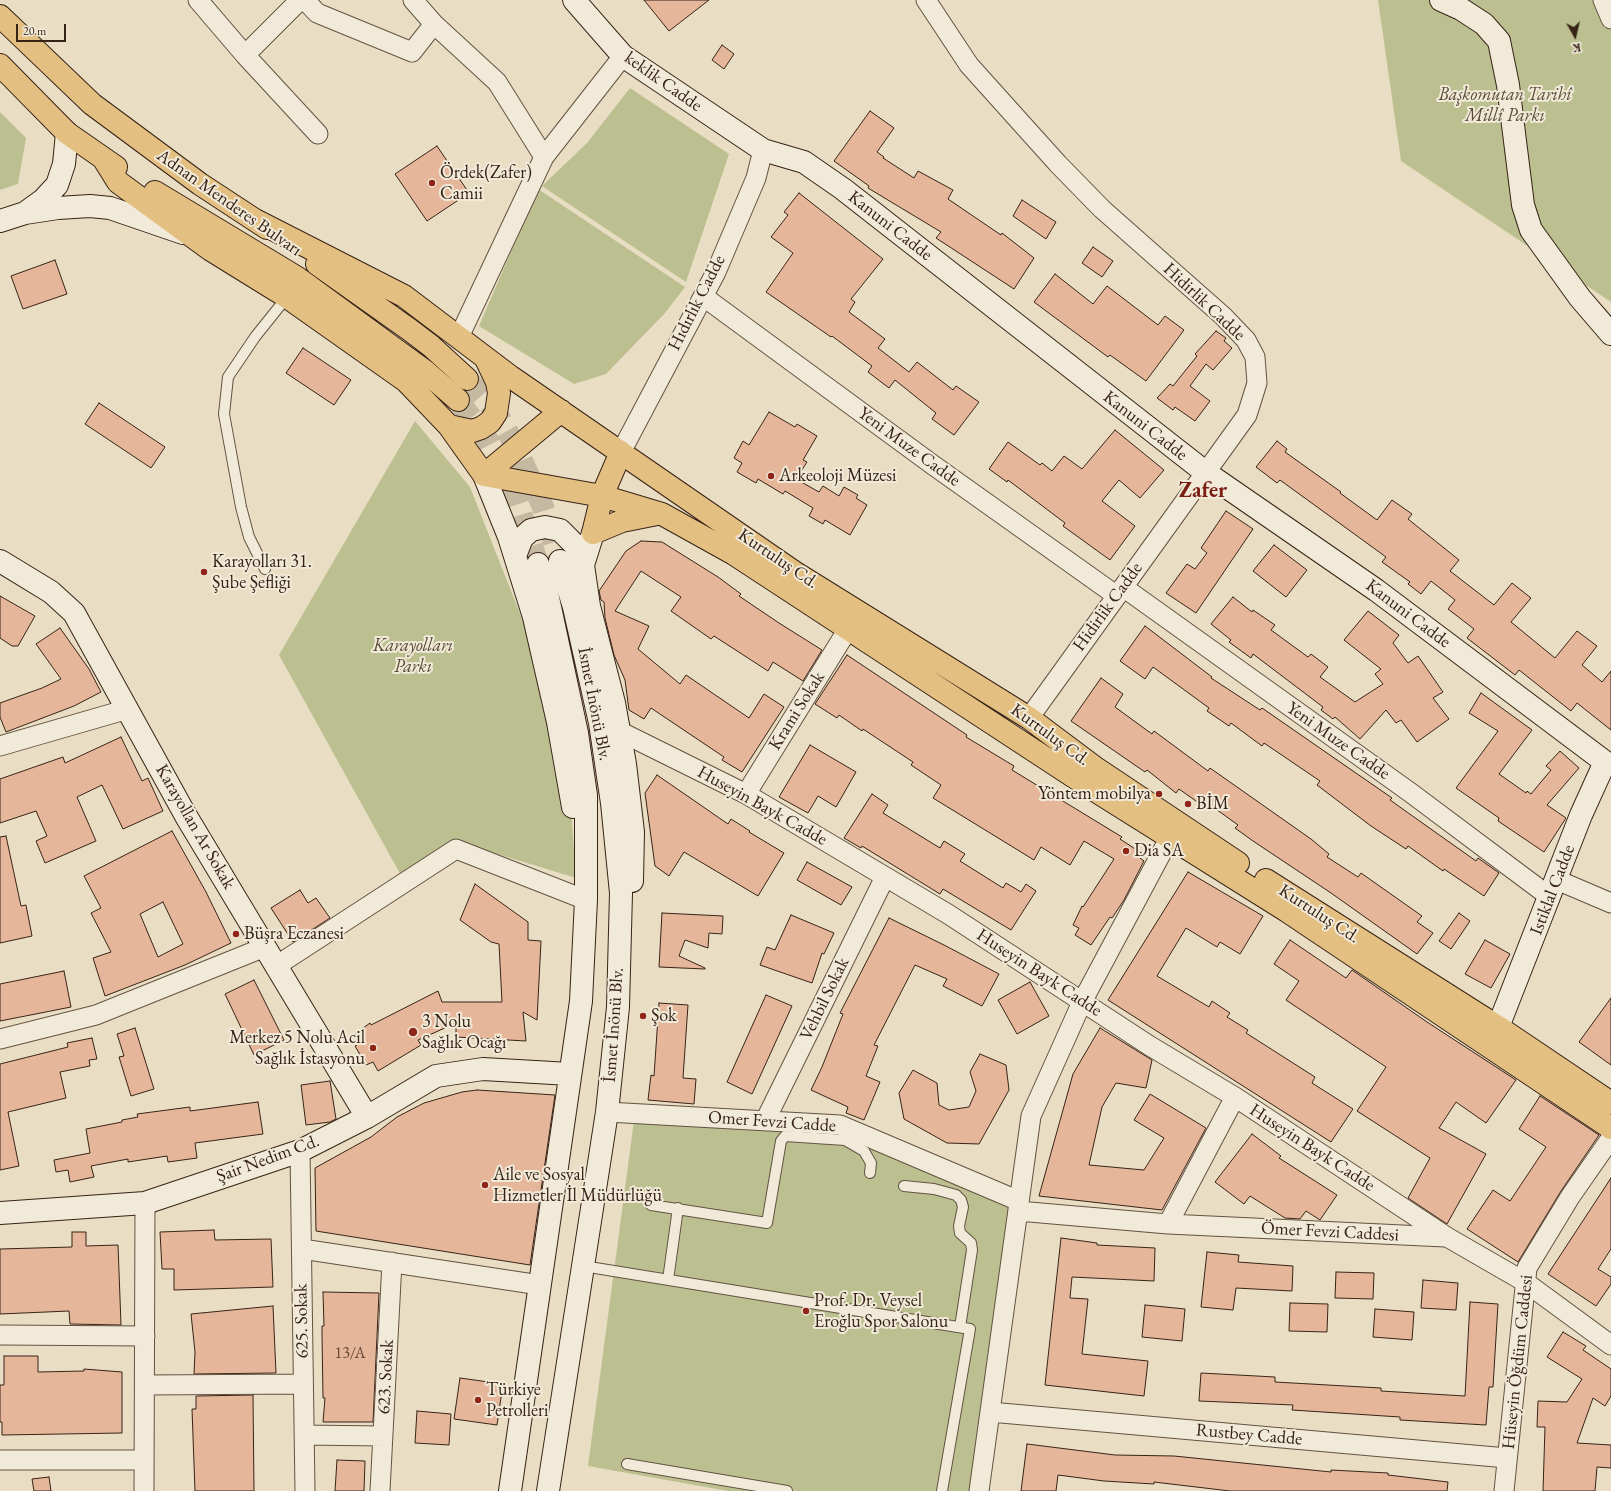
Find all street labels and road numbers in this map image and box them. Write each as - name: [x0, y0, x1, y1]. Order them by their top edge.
- street label: keklik Cadde: [620, 47, 706, 117]
- street label: Adnan Menderes Bulvarı: [152, 145, 306, 261]
- street label: Kanuni Cadde: [844, 186, 936, 266]
- street label: Hıdırlık Cadde: [664, 252, 730, 354]
- street label: Hidirlik Cadde: [1158, 258, 1250, 346]
- street label: Kanuni Cadde: [1099, 386, 1191, 466]
- street label: Yeni Muze Cadde: [854, 403, 964, 491]
- street label: Kurtuluş Cd.: [734, 524, 822, 594]
- street label: Hidirlik Cadde: [1069, 558, 1147, 656]
- street label: Kanuni Cadde: [1361, 575, 1455, 653]
- street label: İsmet İnönü Blv.: [572, 646, 616, 762]
- street label: Krami Sokak: [764, 668, 830, 754]
- street label: Yeni Muze Cadde: [1282, 697, 1394, 785]
- street label: Kurtuluş Cd.: [1006, 699, 1094, 771]
- street label: Karayollan Ar Sokak: [150, 761, 240, 893]
- street label: Huseyin Bayk Cadde: [693, 761, 831, 851]
- street label: Istiklal Cadde: [1526, 842, 1580, 938]
- street label: Kurtuluş Cd.: [1274, 880, 1364, 948]
- street label: Huseyin Bayk Cadde: [972, 924, 1106, 1022]
- street label: Vehbil Sokak: [796, 954, 854, 1044]
- street label: İsmet İnönü Blv.: [599, 967, 629, 1083]
- street label: Huseyin Bayk Cadde: [1245, 1099, 1379, 1197]
- street label: Omer Fevzi Cadde: [707, 1107, 837, 1137]
- street label: Şair Nedim Cd.: [214, 1130, 322, 1188]
- street label: Ömer Fevzi Caddesi: [1260, 1218, 1400, 1246]
- street label: Hüseyin Öğdüm Caddesi: [1498, 1274, 1538, 1450]
- street label: 625. Sokak: [291, 1283, 313, 1359]
- street label: 623. Sokak: [373, 1339, 399, 1415]
- street label: Rustbey Cadde: [1195, 1420, 1303, 1450]

